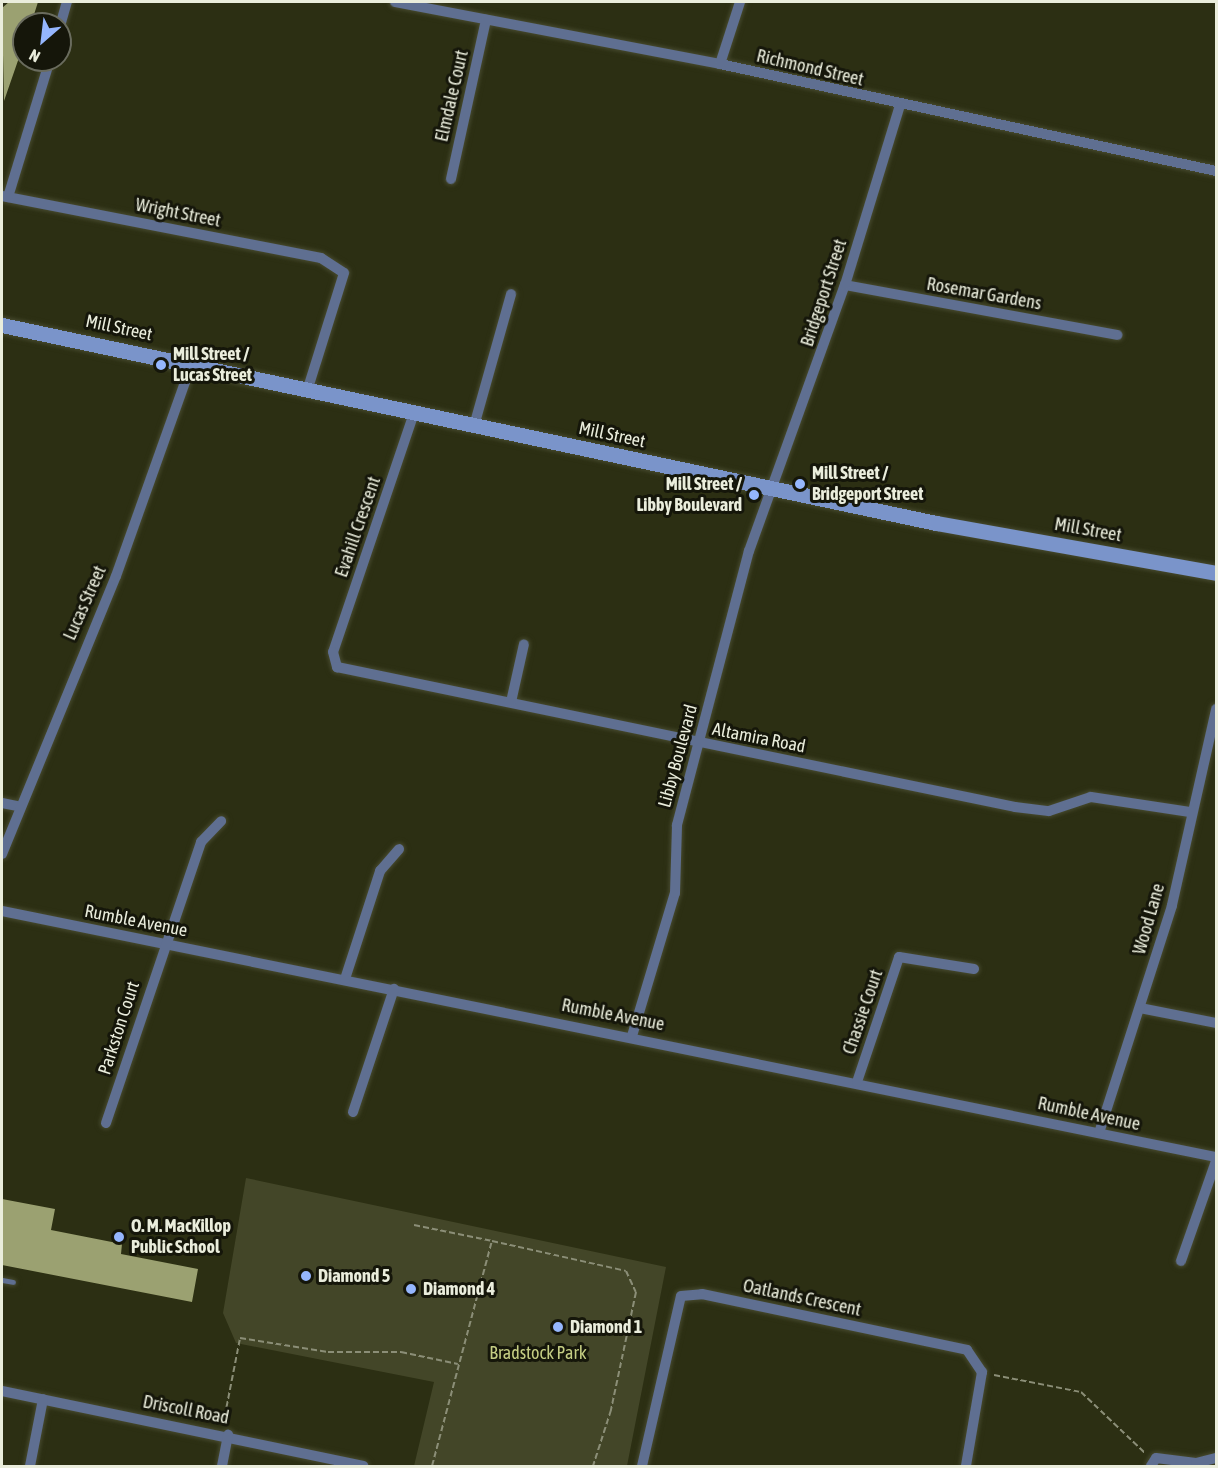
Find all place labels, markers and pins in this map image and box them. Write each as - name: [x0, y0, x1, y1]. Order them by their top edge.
- place label: Mill Street / Lucas Street: [173, 344, 252, 386]
- marker: Mill Street / Lucas Street: [154, 358, 168, 372]
- place label: Mill Street / Bridgeport Street: [812, 463, 923, 506]
- place label: Mill Street / Libby Boulevard: [636, 474, 742, 516]
- marker: Mill Street / Bridgeport Street: [793, 477, 807, 491]
- marker: Mill Street / Libby Boulevard: [747, 488, 761, 502]
- place label: O. M. MacKillop Public School: [131, 1216, 231, 1258]
- marker: O. M. MacKillop Public School: [112, 1230, 126, 1244]
- place label: Diamond 5: [318, 1265, 390, 1287]
- marker: Diamond 5: [299, 1269, 313, 1283]
- place label: Diamond 4: [423, 1278, 495, 1300]
- marker: Diamond 4: [404, 1282, 418, 1296]
- place label: Diamond 1: [570, 1316, 642, 1338]
- marker: Diamond 1: [551, 1320, 565, 1334]

